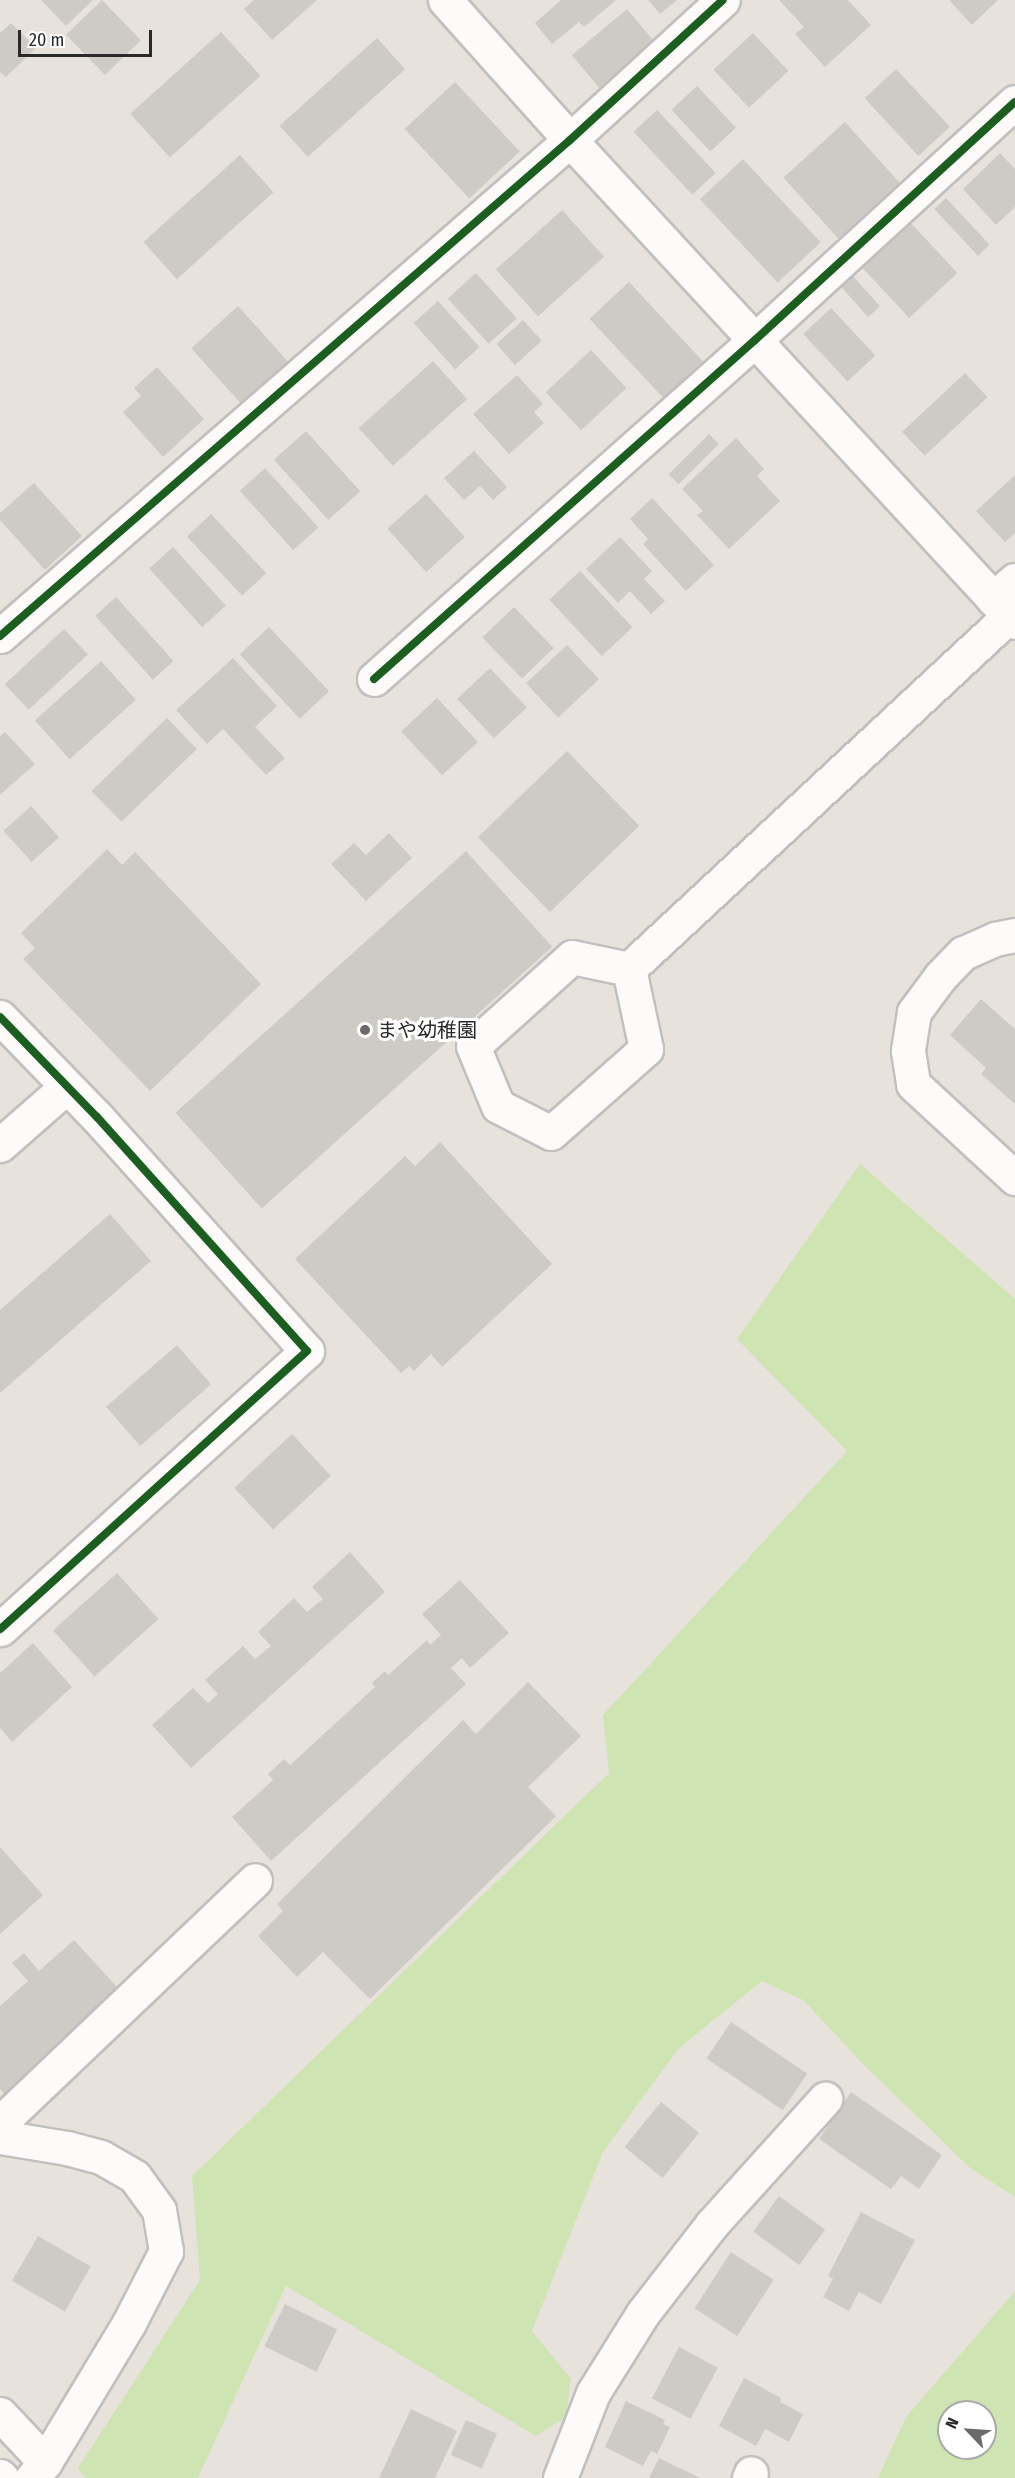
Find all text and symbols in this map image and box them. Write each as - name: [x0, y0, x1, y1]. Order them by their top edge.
- scale bar: [21, 18, 154, 56]
- text: 20 m: [29, 29, 64, 51]
- place label: まや幼稚園: [377, 1018, 477, 1042]
- marker: まや幼稚園: [358, 1023, 372, 1037]
- north arrow: [937, 2400, 997, 2460]
- text: N: [941, 2415, 963, 2431]

